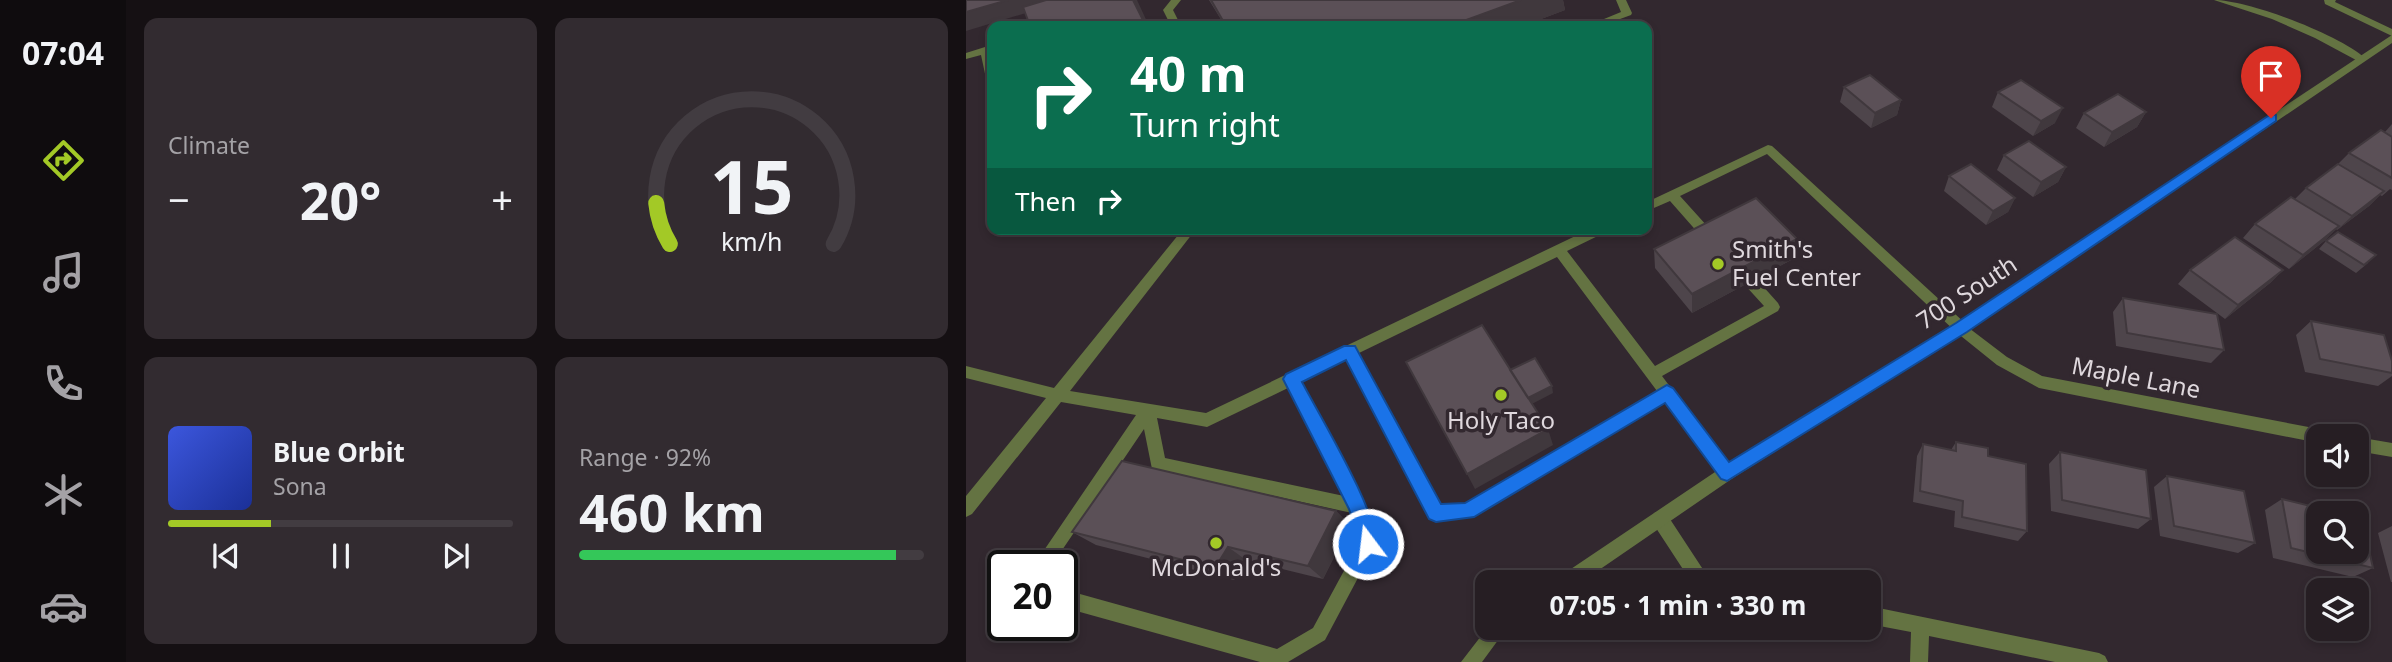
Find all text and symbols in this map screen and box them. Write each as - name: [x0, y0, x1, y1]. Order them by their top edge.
- text: 07:04: [22, 31, 104, 74]
- text: 40 m: [1130, 40, 1247, 106]
- pin: [2241, 46, 2301, 118]
- icon: right: [1015, 49, 1106, 140]
- icon: arrive: [2252, 57, 2290, 95]
- text: Turn right: [1130, 103, 1280, 146]
- text: Climate: [168, 129, 250, 161]
- icon: directions: [39, 136, 88, 185]
- text: 15: [710, 137, 793, 236]
- text: 20°: [300, 164, 381, 235]
- text: −: [168, 173, 190, 225]
- text: +: [491, 173, 513, 225]
- icon: right: [1090, 182, 1128, 220]
- text: Then: [1015, 183, 1076, 219]
- text: km/h: [721, 224, 782, 258]
- place label: Smith's Fuel Center: [1732, 232, 1861, 293]
- street label: 700 South: [1910, 247, 2023, 336]
- icon: music: [39, 248, 88, 297]
- marker: Smith's Fuel Center: [1710, 256, 1726, 272]
- street label: Maple Lane: [2069, 348, 2203, 405]
- icon: phone: [39, 359, 88, 408]
- marker: Holy Taco: [1493, 387, 1509, 403]
- place label: Holy Taco: [1447, 403, 1555, 436]
- map controls: [2306, 424, 2369, 641]
- button: sound: [2306, 424, 2369, 487]
- text: Blue Orbit: [273, 434, 405, 470]
- text: Range · 92%: [579, 441, 711, 473]
- icon: climate: [39, 470, 88, 519]
- text: Sona: [273, 470, 327, 502]
- text: 460 km: [579, 476, 765, 547]
- button: search: [2306, 501, 2369, 564]
- position arrow: [1331, 507, 1405, 581]
- marker: McDonald's: [1208, 535, 1224, 551]
- icon: previous: [207, 537, 245, 575]
- icon: pause: [322, 537, 360, 575]
- icon: next: [437, 537, 475, 575]
- speed limit sign: 20: [987, 550, 1078, 641]
- place label: McDonald's: [1151, 550, 1281, 583]
- button: layers: [2306, 578, 2369, 641]
- icon: car: [39, 582, 88, 631]
- text: 07:05 · 1 min · 330 m: [1550, 587, 1806, 623]

